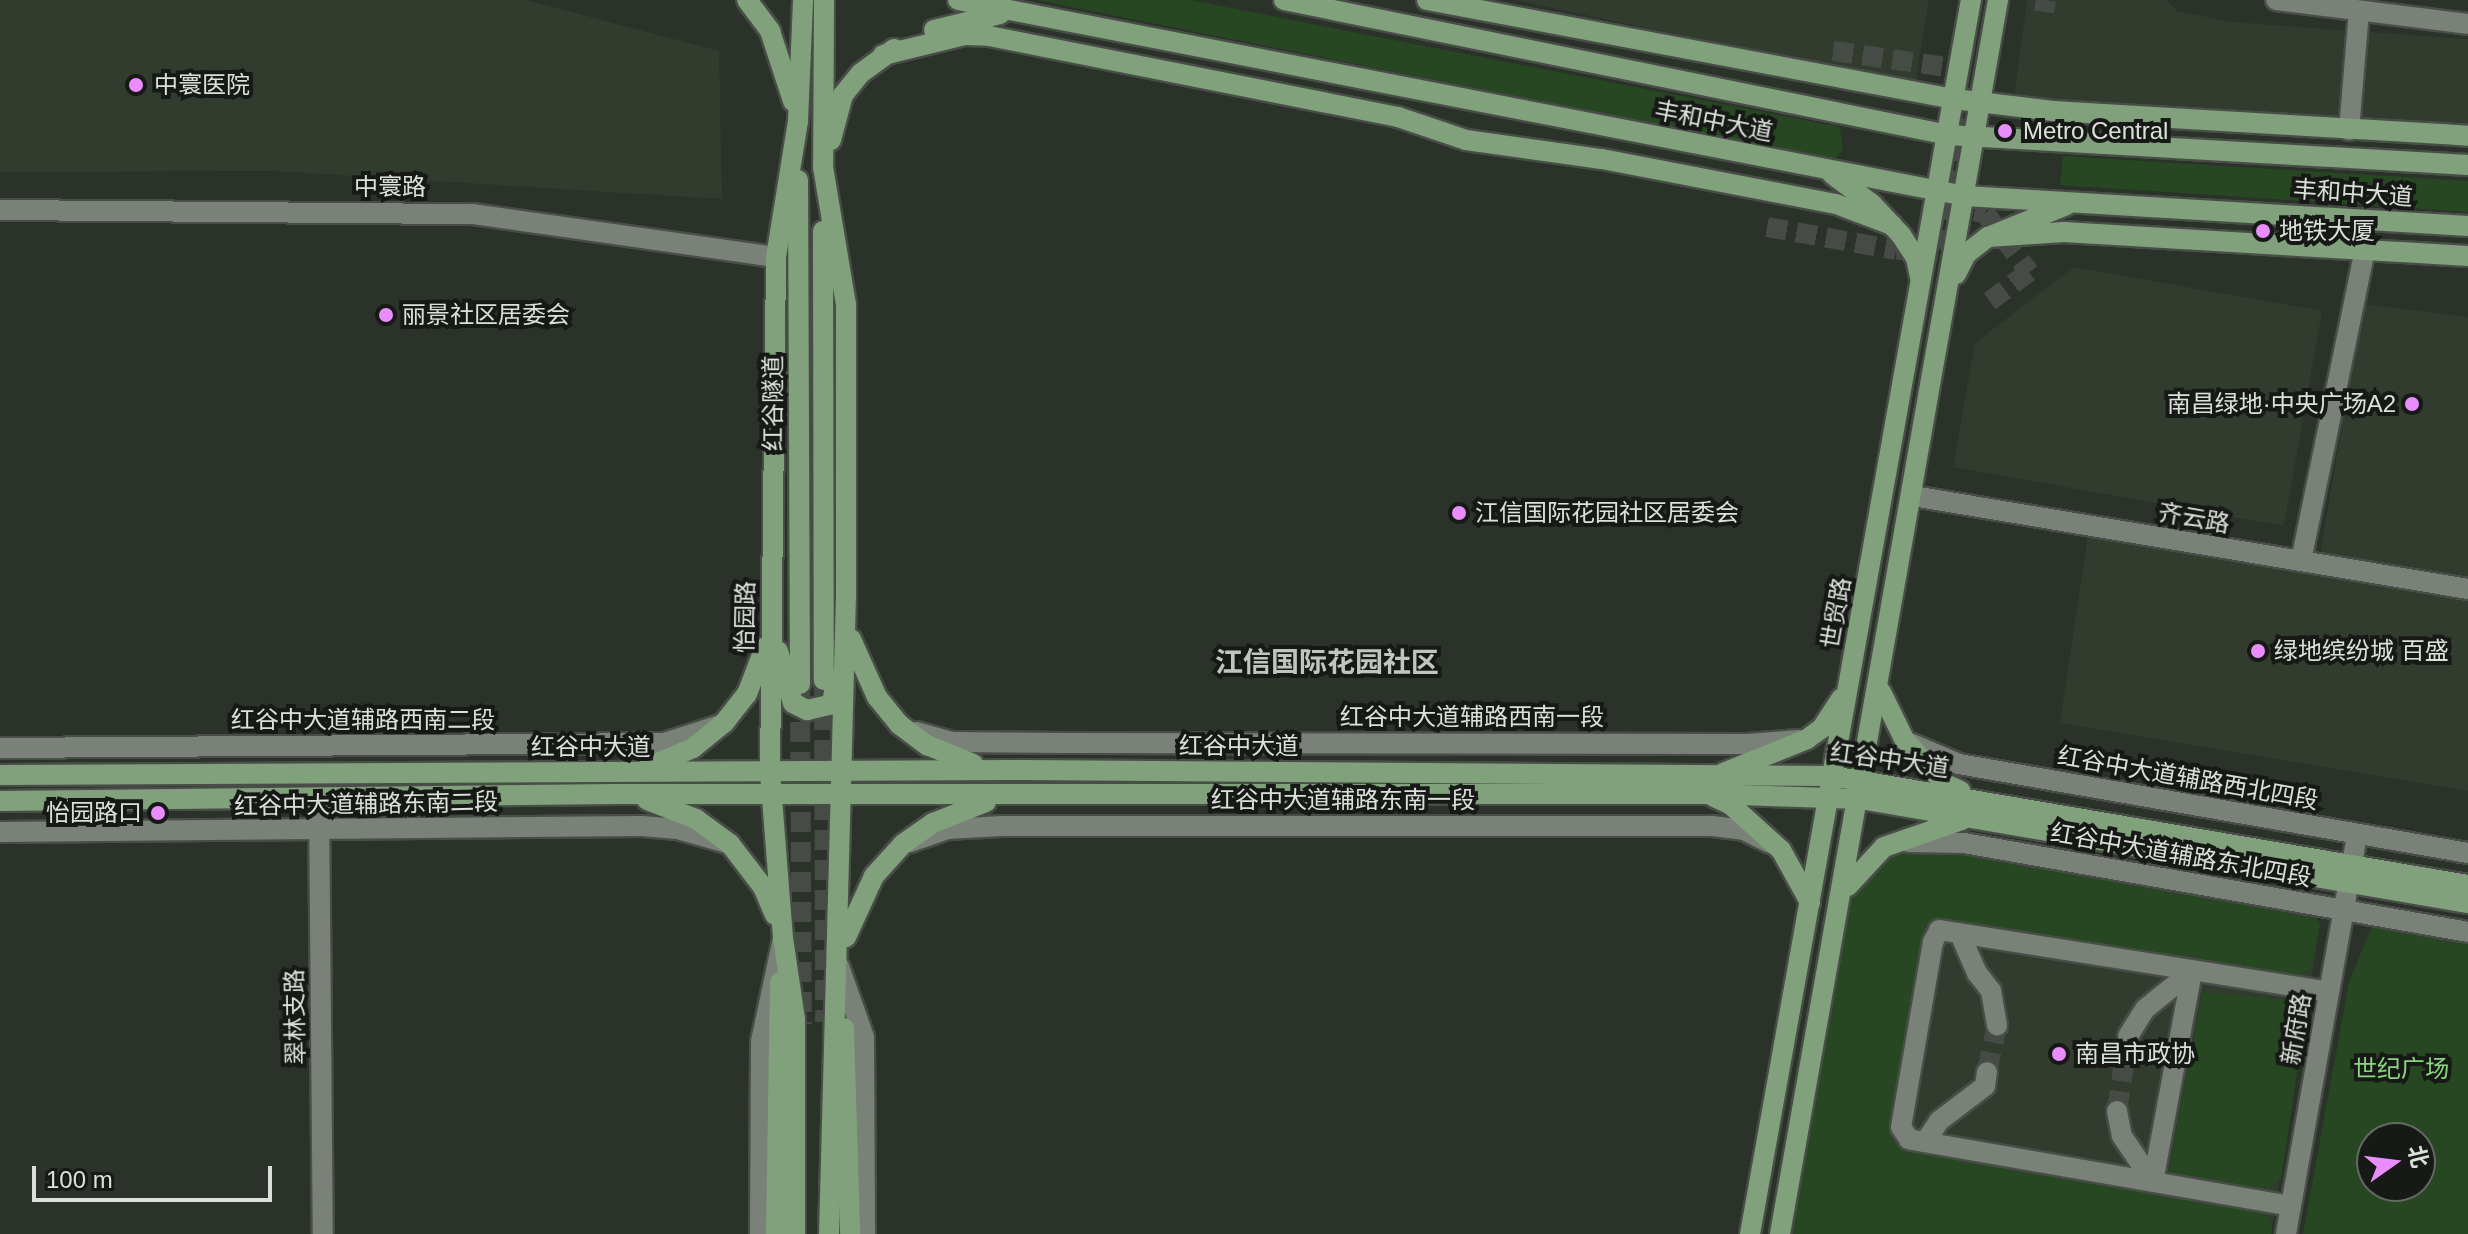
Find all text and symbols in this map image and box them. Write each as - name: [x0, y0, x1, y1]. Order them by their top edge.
- place label: 中寰医院: [154, 71, 250, 99]
- marker: 中寰医院: [125, 74, 147, 96]
- street label: 丰和中大道: [1652, 95, 1776, 147]
- place label: Metro Central: [2023, 117, 2168, 145]
- marker: Metro Central: [1994, 120, 2016, 142]
- street label: 中寰路: [354, 173, 426, 201]
- street label: 丰和中大道: [2292, 174, 2414, 212]
- place label: 地铁大厦: [2279, 217, 2375, 245]
- marker: 地铁大厦: [2254, 222, 2272, 240]
- place label: 丽景社区居委会: [402, 301, 570, 329]
- marker: 丽景社区居委会: [377, 306, 395, 324]
- street label: 红谷隧道: [759, 355, 787, 451]
- place label: 南昌绿地·中央广场A2: [2167, 390, 2396, 418]
- marker: 南昌绿地·中央广场A2: [2403, 395, 2421, 413]
- street label: 齐云路: [2156, 498, 2232, 538]
- place label: 江信国际花园社区居委会: [1475, 499, 1739, 527]
- marker: 江信国际花园社区居委会: [1450, 504, 1468, 522]
- street label: 世贸路: [1816, 575, 1856, 651]
- street label: 怡园路: [730, 581, 760, 653]
- place label: 绿地缤纷城 百盛: [2274, 637, 2449, 665]
- marker: 绿地缤纷城 百盛: [2249, 642, 2267, 660]
- district label: 江信国际花园社区: [1215, 646, 1439, 680]
- street label: 红谷中大道辅路西南一段: [1340, 703, 1604, 731]
- street label: 红谷中大道辅路西南二段: [231, 706, 495, 734]
- street label: 红谷中大道: [1179, 732, 1299, 760]
- street label: 红谷中大道: [531, 733, 651, 761]
- street label: 红谷中大道: [1829, 737, 1951, 783]
- street label: 红谷中大道辅路西北四段: [2056, 741, 2320, 815]
- street label: 红谷中大道辅路东南一段: [1211, 786, 1475, 814]
- street label: 红谷中大道辅路东南二段: [234, 787, 498, 821]
- place label: 怡园路口: [46, 799, 142, 827]
- marker: 怡园路口: [149, 804, 167, 822]
- street label: 红谷中大道辅路东北四段: [2049, 818, 2313, 892]
- street label: 翠林支路: [280, 969, 310, 1065]
- street label: 新府路: [2276, 991, 2316, 1067]
- place label: 南昌市政协: [2075, 1040, 2195, 1068]
- marker: 南昌市政协: [2050, 1045, 2068, 1063]
- park label: 世纪广场: [2353, 1055, 2449, 1083]
- north arrow: [2356, 1122, 2436, 1202]
- text: 北: [2403, 1143, 2433, 1170]
- scale bar: [36, 1150, 276, 1200]
- text: 100 m: [46, 1166, 113, 1193]

